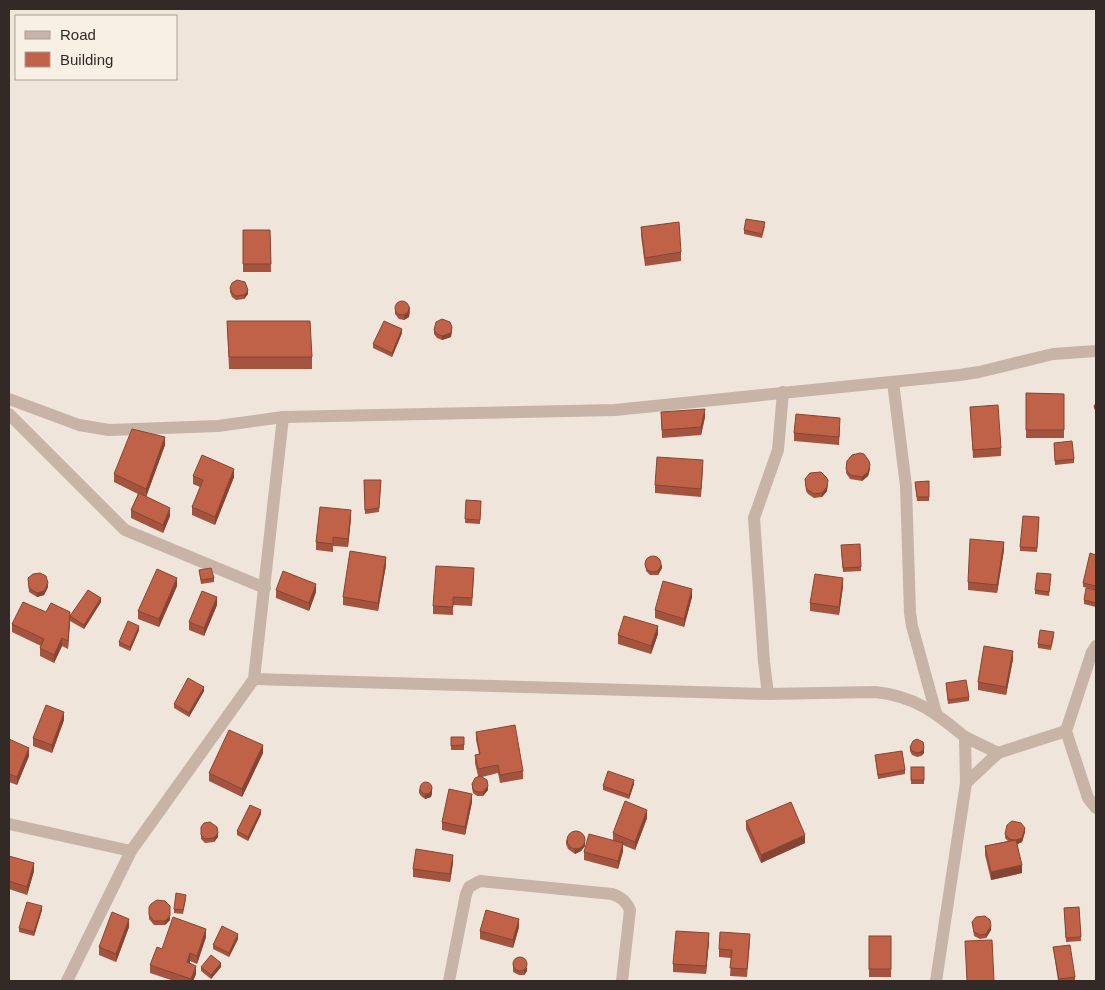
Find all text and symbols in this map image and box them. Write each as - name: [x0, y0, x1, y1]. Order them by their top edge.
- legend: [15, 15, 178, 80]
- text: Road: [60, 26, 96, 43]
- text: Building: [60, 51, 113, 68]

